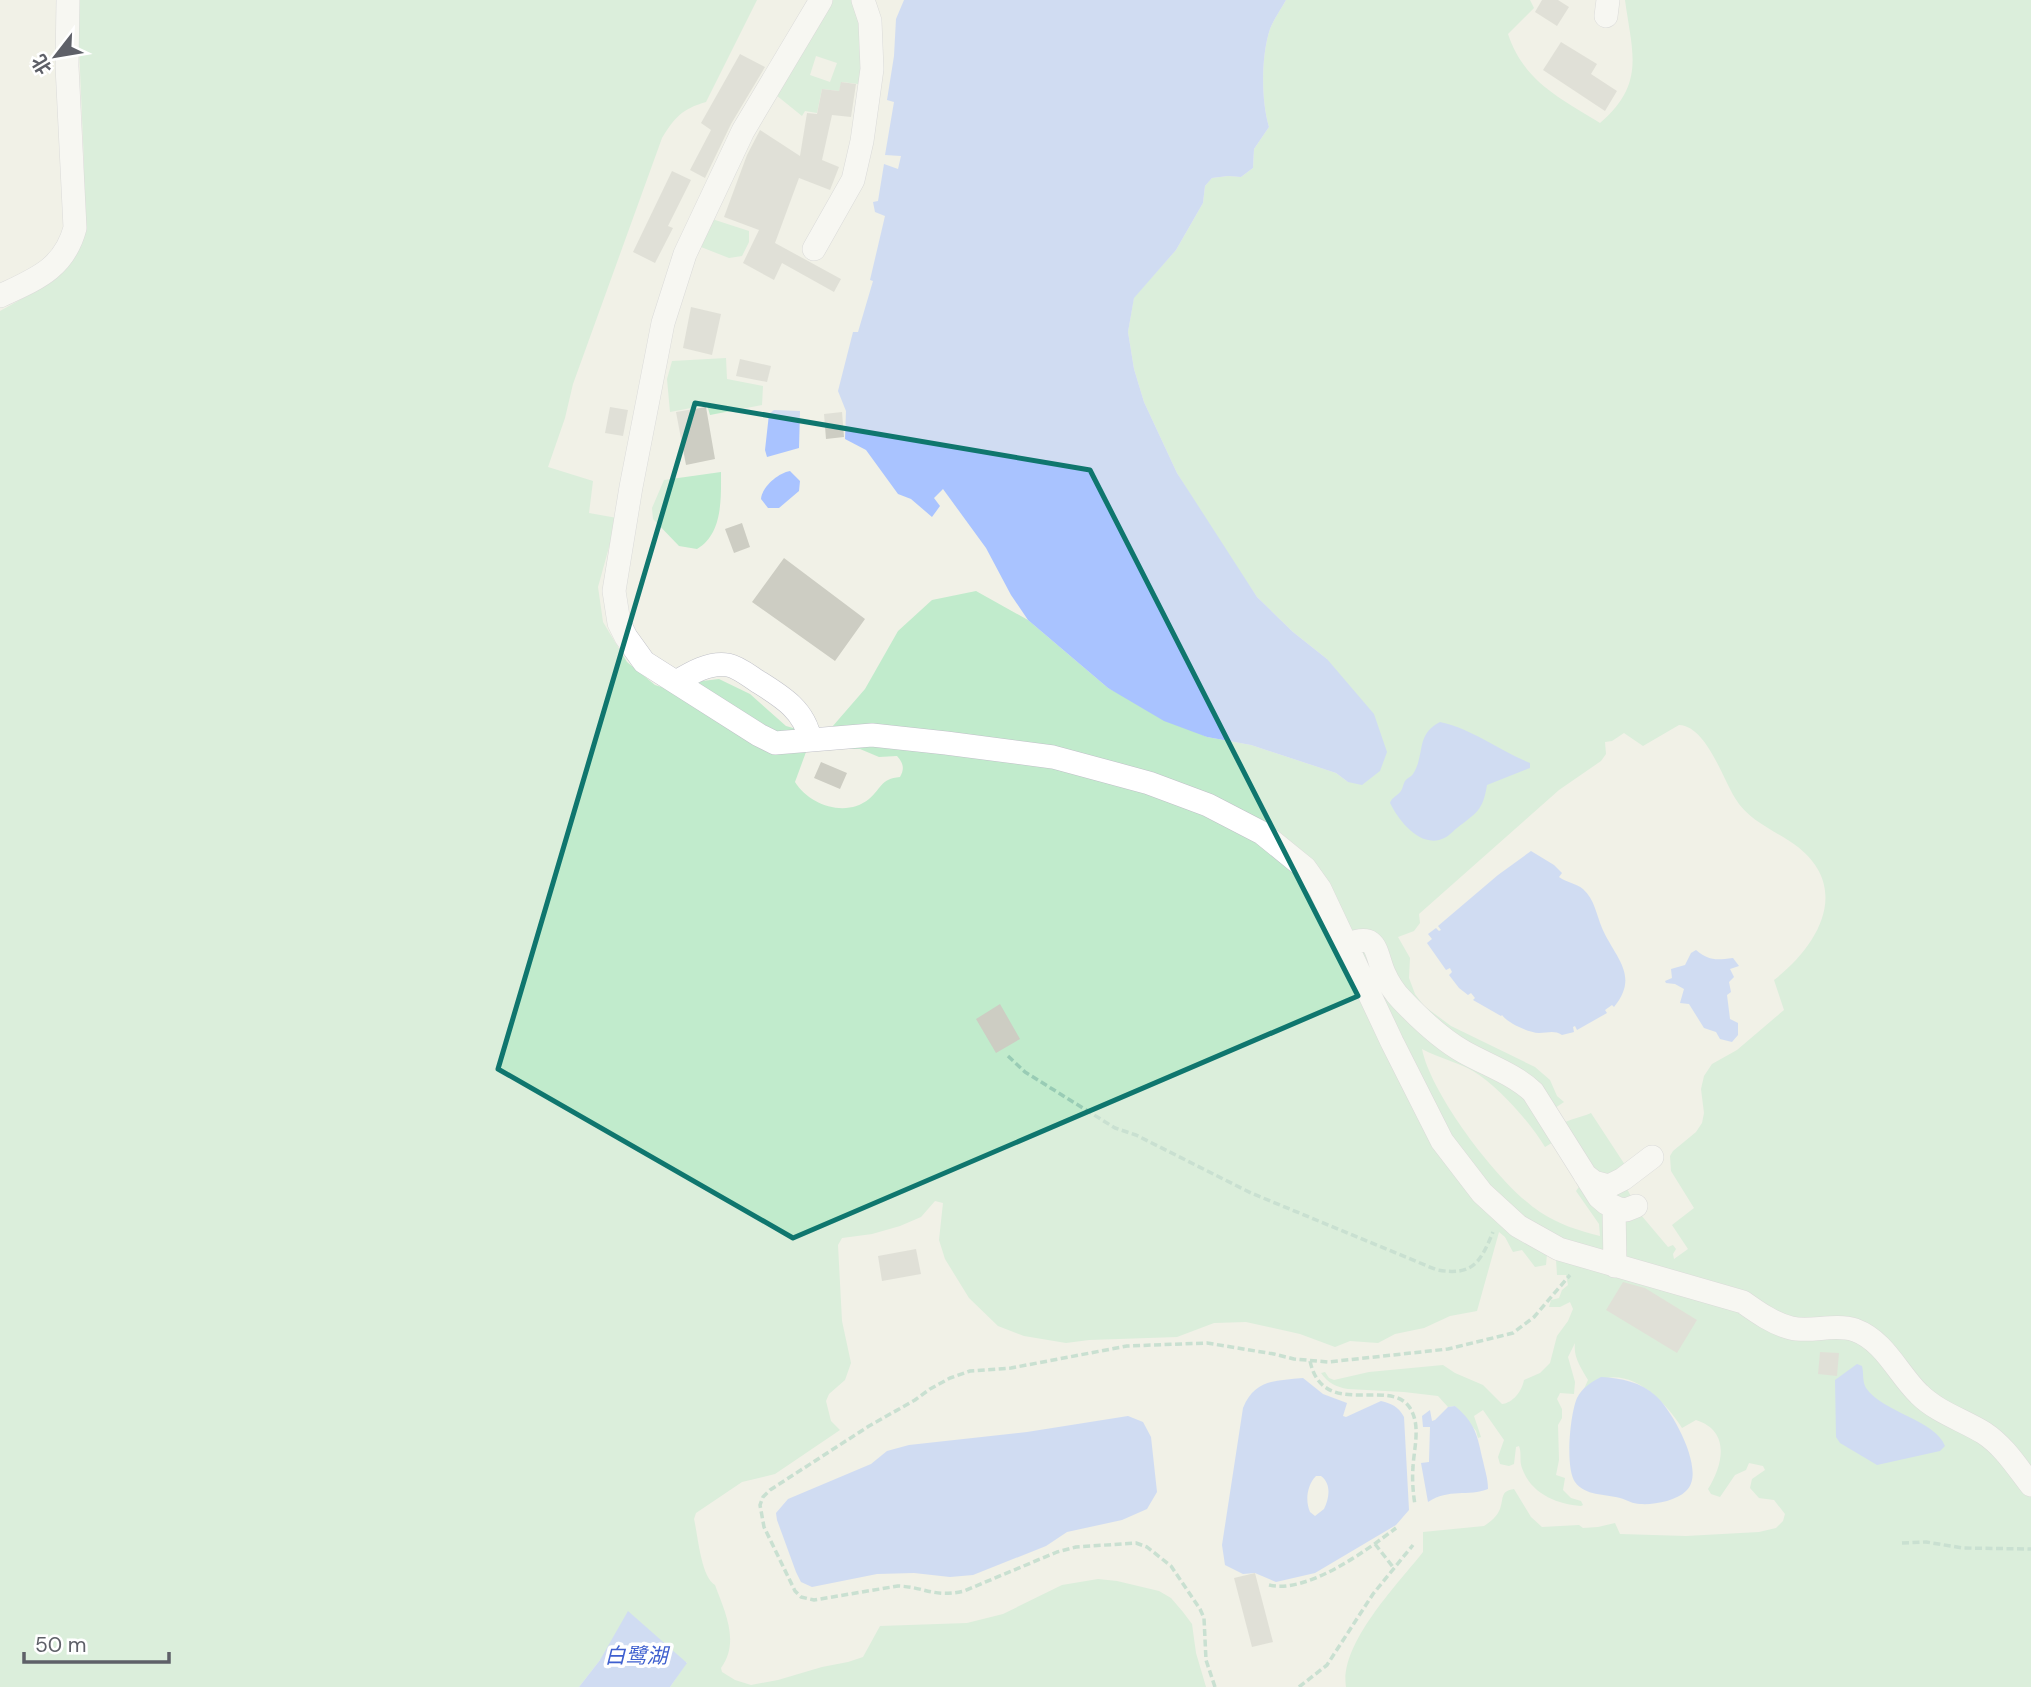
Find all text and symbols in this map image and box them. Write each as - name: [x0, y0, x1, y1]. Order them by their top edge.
- north arrow: [21, 21, 91, 91]
- text: 北: [26, 50, 57, 79]
- scale bar: [24, 1620, 170, 1664]
- text: 50 m: [35, 1631, 86, 1659]
- water label: 白鹭湖: [605, 1642, 670, 1670]

